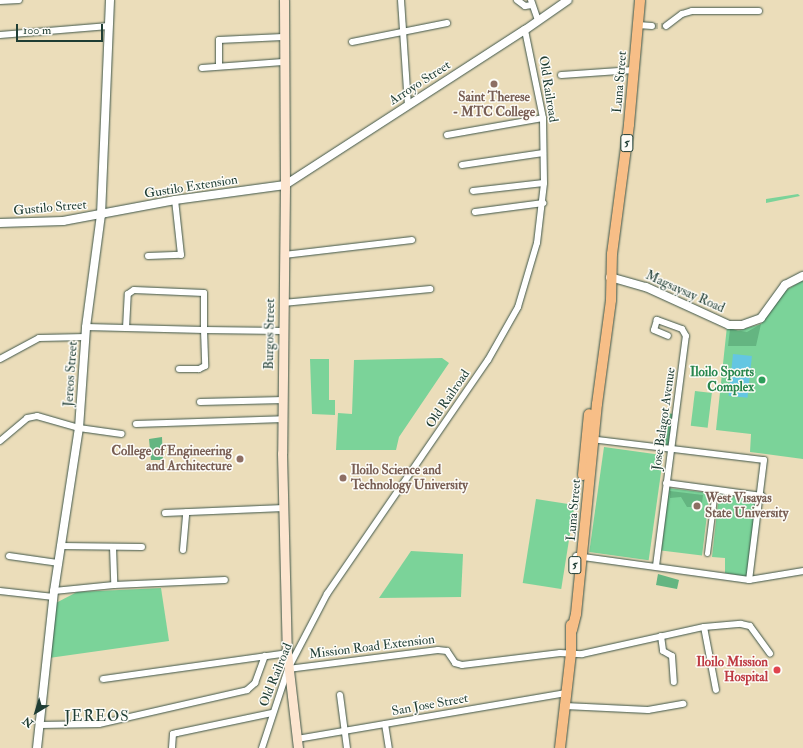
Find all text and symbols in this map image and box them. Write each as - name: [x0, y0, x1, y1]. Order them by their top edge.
- scale bar: [18, 16, 105, 42]
- text: 100 m: [23, 23, 51, 38]
- street label: Luna Street: [610, 50, 630, 114]
- street label: Old Railroad: [535, 55, 561, 123]
- street label: Arroyo Street: [386, 57, 454, 109]
- marker: Saint Therese - MTC College: [489, 79, 499, 89]
- place label: Saint Therese - MTC College: [453, 90, 535, 121]
- road number: 5: [620, 133, 634, 153]
- street label: Gustilo Extension: [143, 172, 239, 202]
- street label: Gustilo Street: [13, 197, 87, 219]
- street label: Magsaysay Road: [643, 268, 727, 316]
- street label: Burgos Street: [262, 298, 278, 370]
- street label: Jereos Street: [61, 341, 81, 407]
- place label: Iloilo Sports Complex: [690, 365, 754, 396]
- street label: Old Railroad: [423, 367, 473, 431]
- street label: Jose Balagot Avenue: [649, 367, 679, 471]
- marker: Iloilo Sports Complex: [757, 375, 767, 385]
- place label: College of Engineering and Architecture: [112, 444, 232, 475]
- marker: College of Engineering and Architecture: [235, 454, 245, 464]
- place label: Iloilo Science and Technology University: [351, 463, 468, 494]
- marker: Iloilo Science and Technology University: [338, 473, 348, 483]
- street label: Luna Street: [564, 478, 584, 542]
- place label: West Visayas State University: [705, 491, 788, 522]
- marker: West Visayas State University: [692, 501, 702, 511]
- road number: 5: [568, 555, 582, 575]
- street label: Mission Road Extension: [308, 632, 436, 662]
- street label: Old Railroad: [256, 641, 296, 709]
- place label: Iloilo Mission Hospital: [696, 655, 768, 686]
- marker: Iloilo Mission Hospital: [771, 664, 783, 676]
- street label: San Jose Street: [391, 691, 469, 719]
- north arrow: [16, 692, 56, 732]
- district label: JEREOS: [64, 708, 130, 726]
- text: N: [20, 714, 36, 730]

